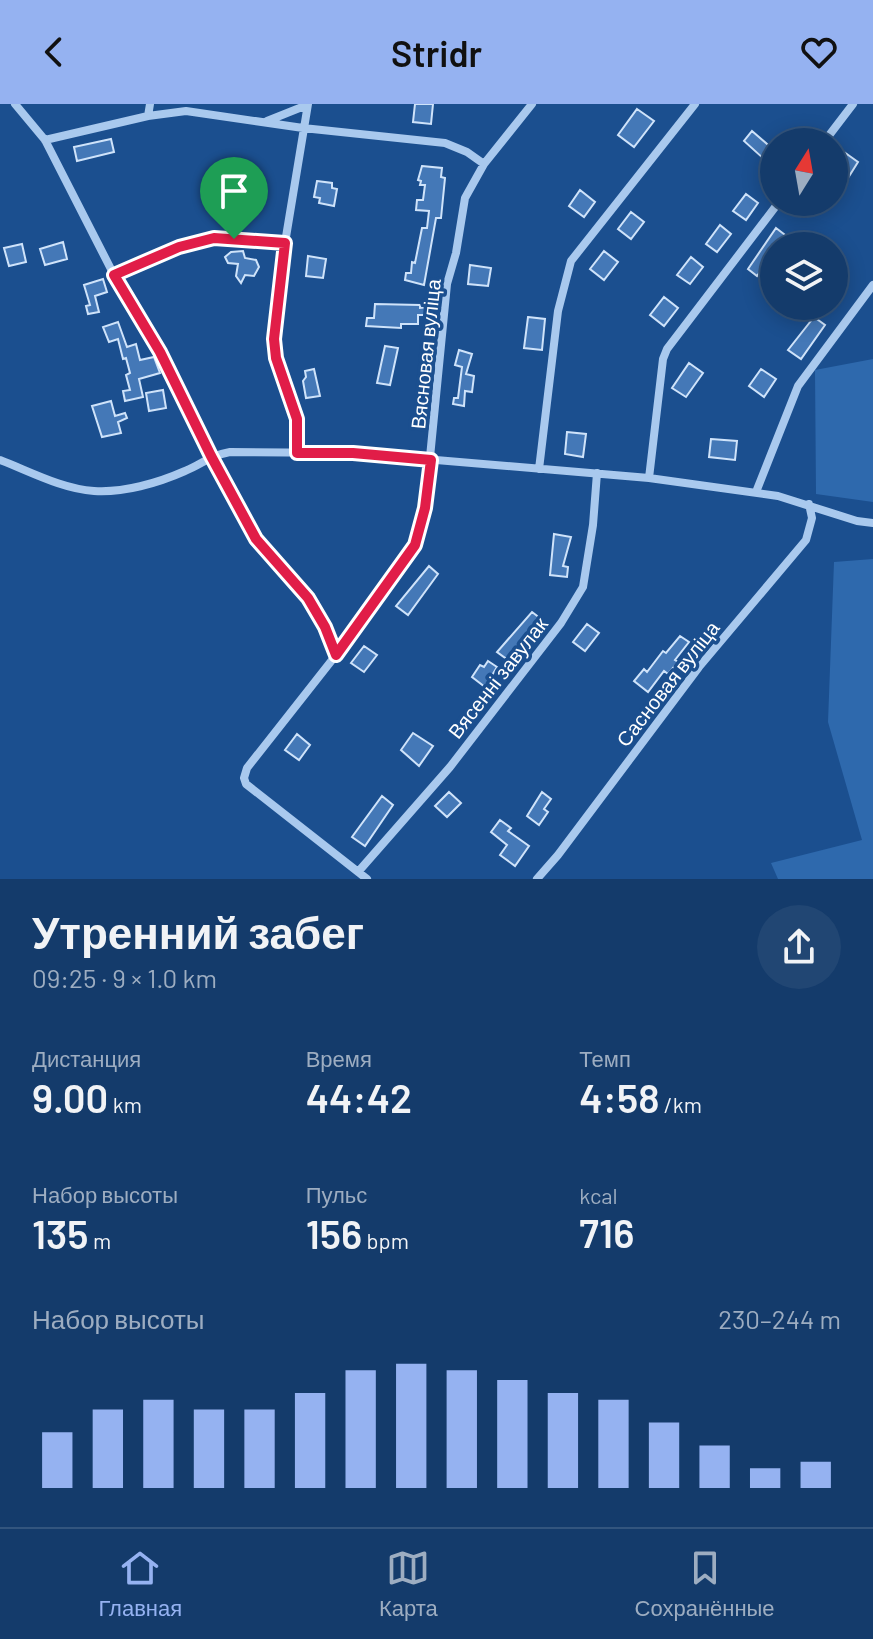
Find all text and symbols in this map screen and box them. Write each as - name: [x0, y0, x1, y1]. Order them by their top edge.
- icon: back: [32, 30, 76, 74]
- icon: heart: [797, 30, 841, 74]
- text: Stridr: [391, 31, 482, 74]
- north arrow: [760, 128, 848, 216]
- map controls: [760, 128, 848, 320]
- pin: [200, 157, 268, 239]
- icon: arrive: [212, 169, 256, 213]
- button: layers: [760, 232, 848, 320]
- street label: Вясновая вуліца: [405, 277, 445, 430]
- street label: Вясенні завулак: [442, 612, 552, 743]
- street label: Сасновая вуліца: [611, 615, 724, 751]
- text: Утренний забег: [32, 905, 364, 958]
- button: share: [757, 905, 841, 989]
- text: 09:25 · 9 × 1.0 km: [32, 962, 217, 993]
- text: Дистанция: [32, 1045, 141, 1071]
- text: Время: [306, 1045, 372, 1071]
- text: Темп: [579, 1045, 631, 1071]
- text: 9.00: [32, 1073, 108, 1121]
- text: 44:42: [306, 1073, 412, 1121]
- text: 4:58: [579, 1073, 659, 1121]
- text: km: [108, 1091, 142, 1117]
- text: /km: [659, 1091, 702, 1117]
- text: Набор высоты: [32, 1181, 178, 1207]
- text: Пульс: [306, 1181, 367, 1207]
- text: kcal: [579, 1182, 618, 1208]
- text: 716: [579, 1208, 634, 1256]
- text: 135: [32, 1209, 89, 1257]
- text: 156: [306, 1209, 362, 1257]
- text: m: [89, 1227, 111, 1253]
- text: bpm: [362, 1227, 409, 1253]
- text: Набор высоты: [32, 1303, 205, 1334]
- text: 230–244 m: [718, 1303, 841, 1334]
- tab: Главная: [98, 1546, 182, 1622]
- tab: Карта: [379, 1546, 438, 1622]
- tab: Сохранённые: [635, 1546, 775, 1622]

